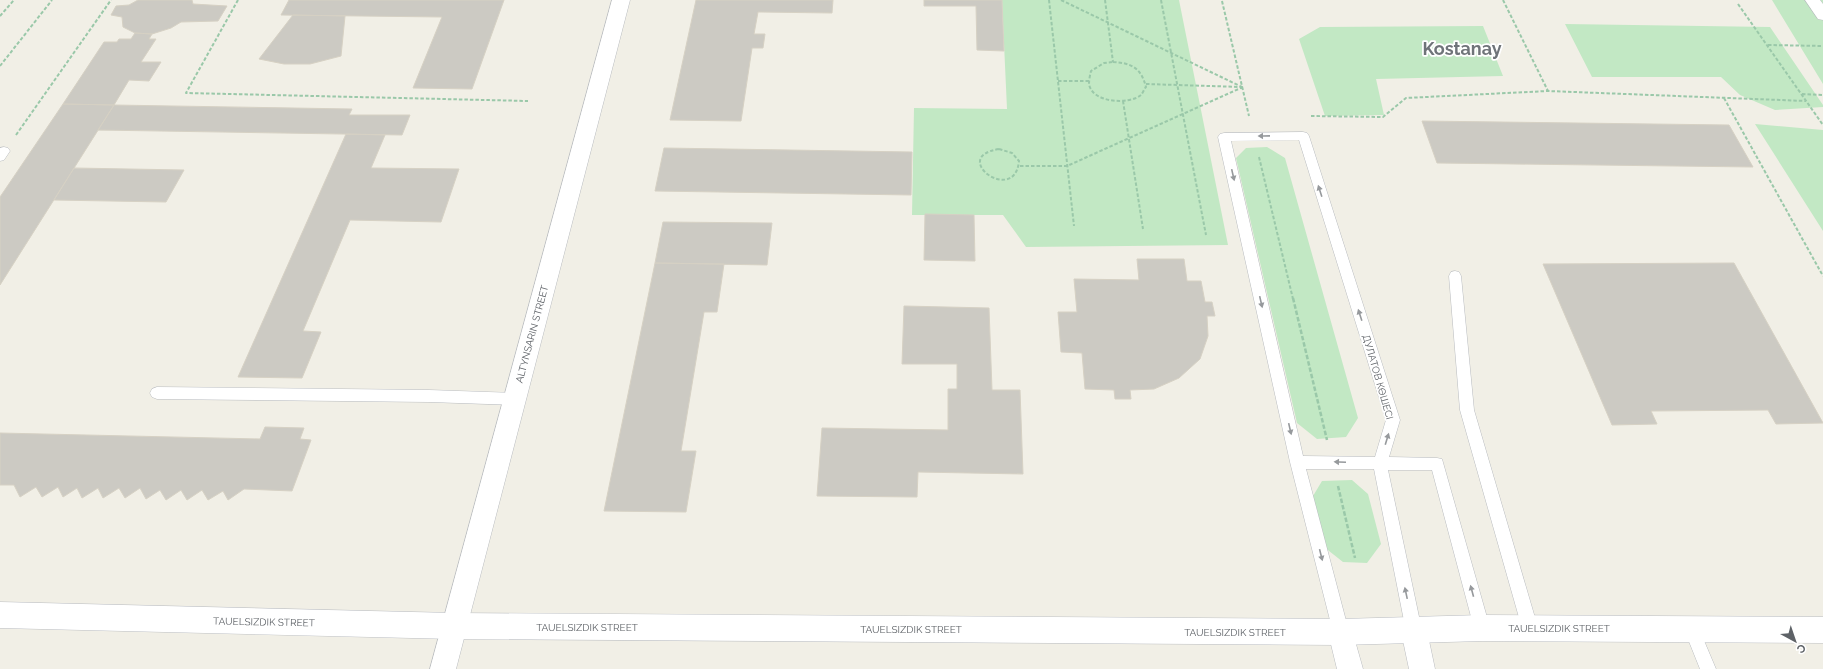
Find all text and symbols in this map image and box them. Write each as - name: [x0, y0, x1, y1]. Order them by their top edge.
- district label: Kostanay: [1422, 38, 1502, 59]
- one-way arrow: [1257, 133, 1270, 139]
- one-way arrow: [1230, 169, 1236, 181]
- one-way arrow: [1317, 185, 1323, 197]
- street label: ALTYNSARIN STREET: [514, 284, 550, 384]
- one-way arrow: [1259, 296, 1265, 308]
- one-way arrow: [1357, 308, 1363, 320]
- street label: ДУЛАТОВ КӨШЕСІ: [1361, 333, 1395, 421]
- one-way arrow: [1287, 423, 1293, 435]
- one-way arrow: [1384, 432, 1390, 444]
- one-way arrow: [1333, 459, 1346, 465]
- one-way arrow: [1318, 549, 1324, 561]
- one-way arrow: [1468, 584, 1474, 597]
- one-way arrow: [1403, 587, 1409, 599]
- street label: TAUELSІZDІK STREET: [213, 616, 315, 628]
- north arrow: [1775, 621, 1815, 661]
- street label: TAUELSІZDІK STREET: [536, 622, 638, 633]
- street label: TAUELSІZDІK STREET: [1508, 623, 1610, 634]
- street label: TAUELSІZDІK STREET: [860, 624, 962, 635]
- street label: TAUELSІZDІK STREET: [1184, 627, 1286, 638]
- text: С: [1794, 641, 1808, 656]

